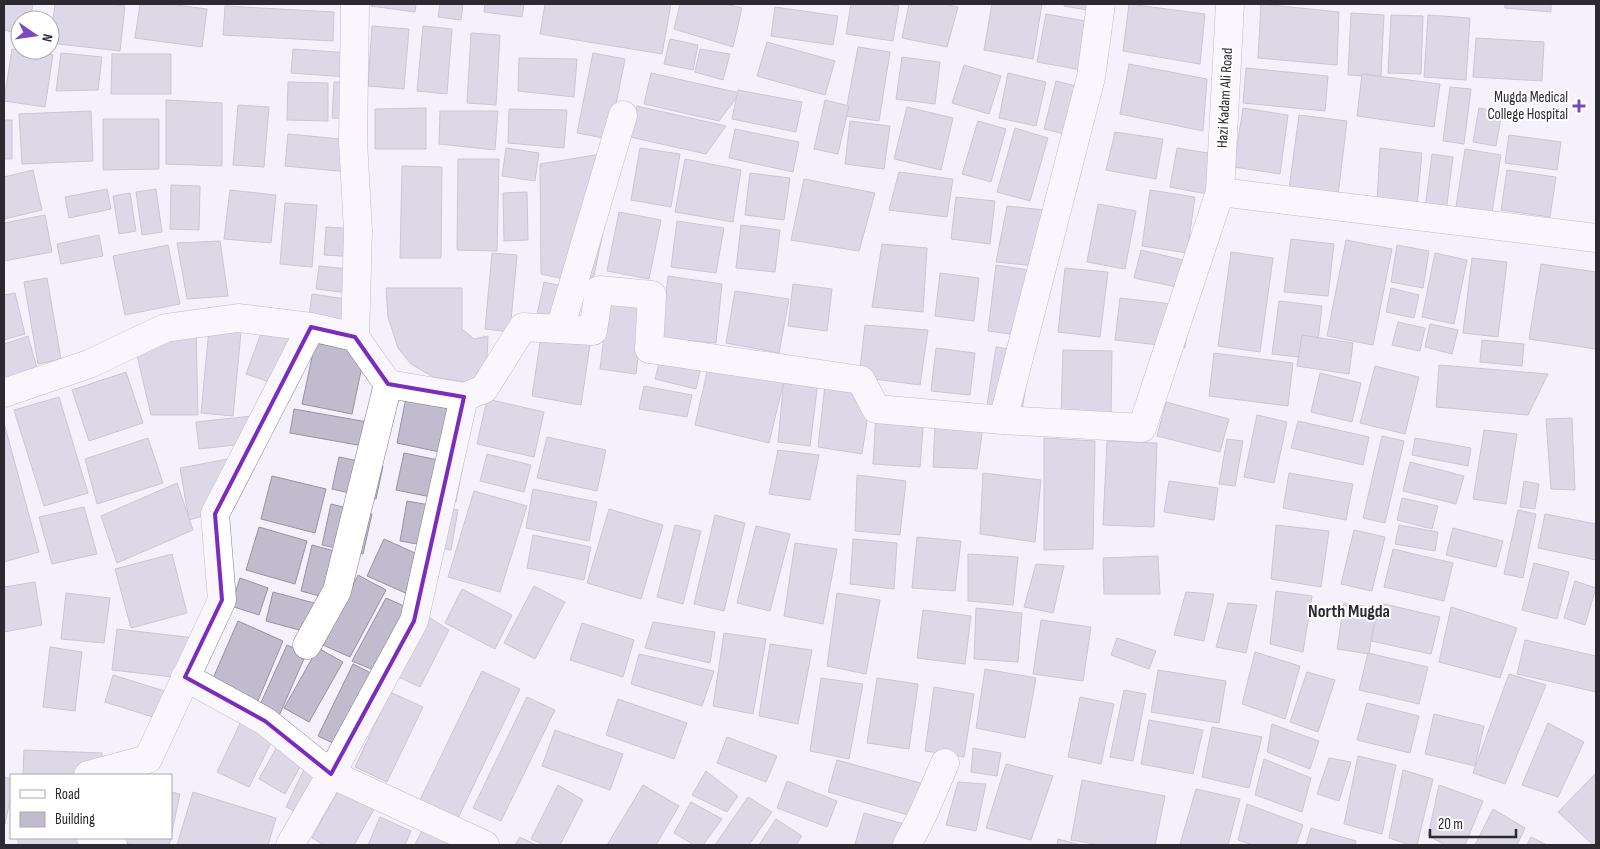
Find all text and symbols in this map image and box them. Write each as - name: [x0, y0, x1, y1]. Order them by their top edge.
- north arrow: [10, 10, 60, 60]
- text: N: [38, 32, 56, 43]
- street label: Hazi Kadam Ali Road: [1213, 47, 1237, 149]
- place label: Mugda Medical College Hospital: [1487, 88, 1568, 124]
- marker: Mugda Medical College Hospital: [1572, 99, 1586, 113]
- district label: North Mugda: [1308, 601, 1390, 622]
- legend: [10, 774, 172, 839]
- text: Road: [55, 785, 80, 804]
- scale bar: [1430, 806, 1516, 838]
- text: Building: [55, 810, 95, 829]
- text: 20 m: [1438, 815, 1463, 834]

